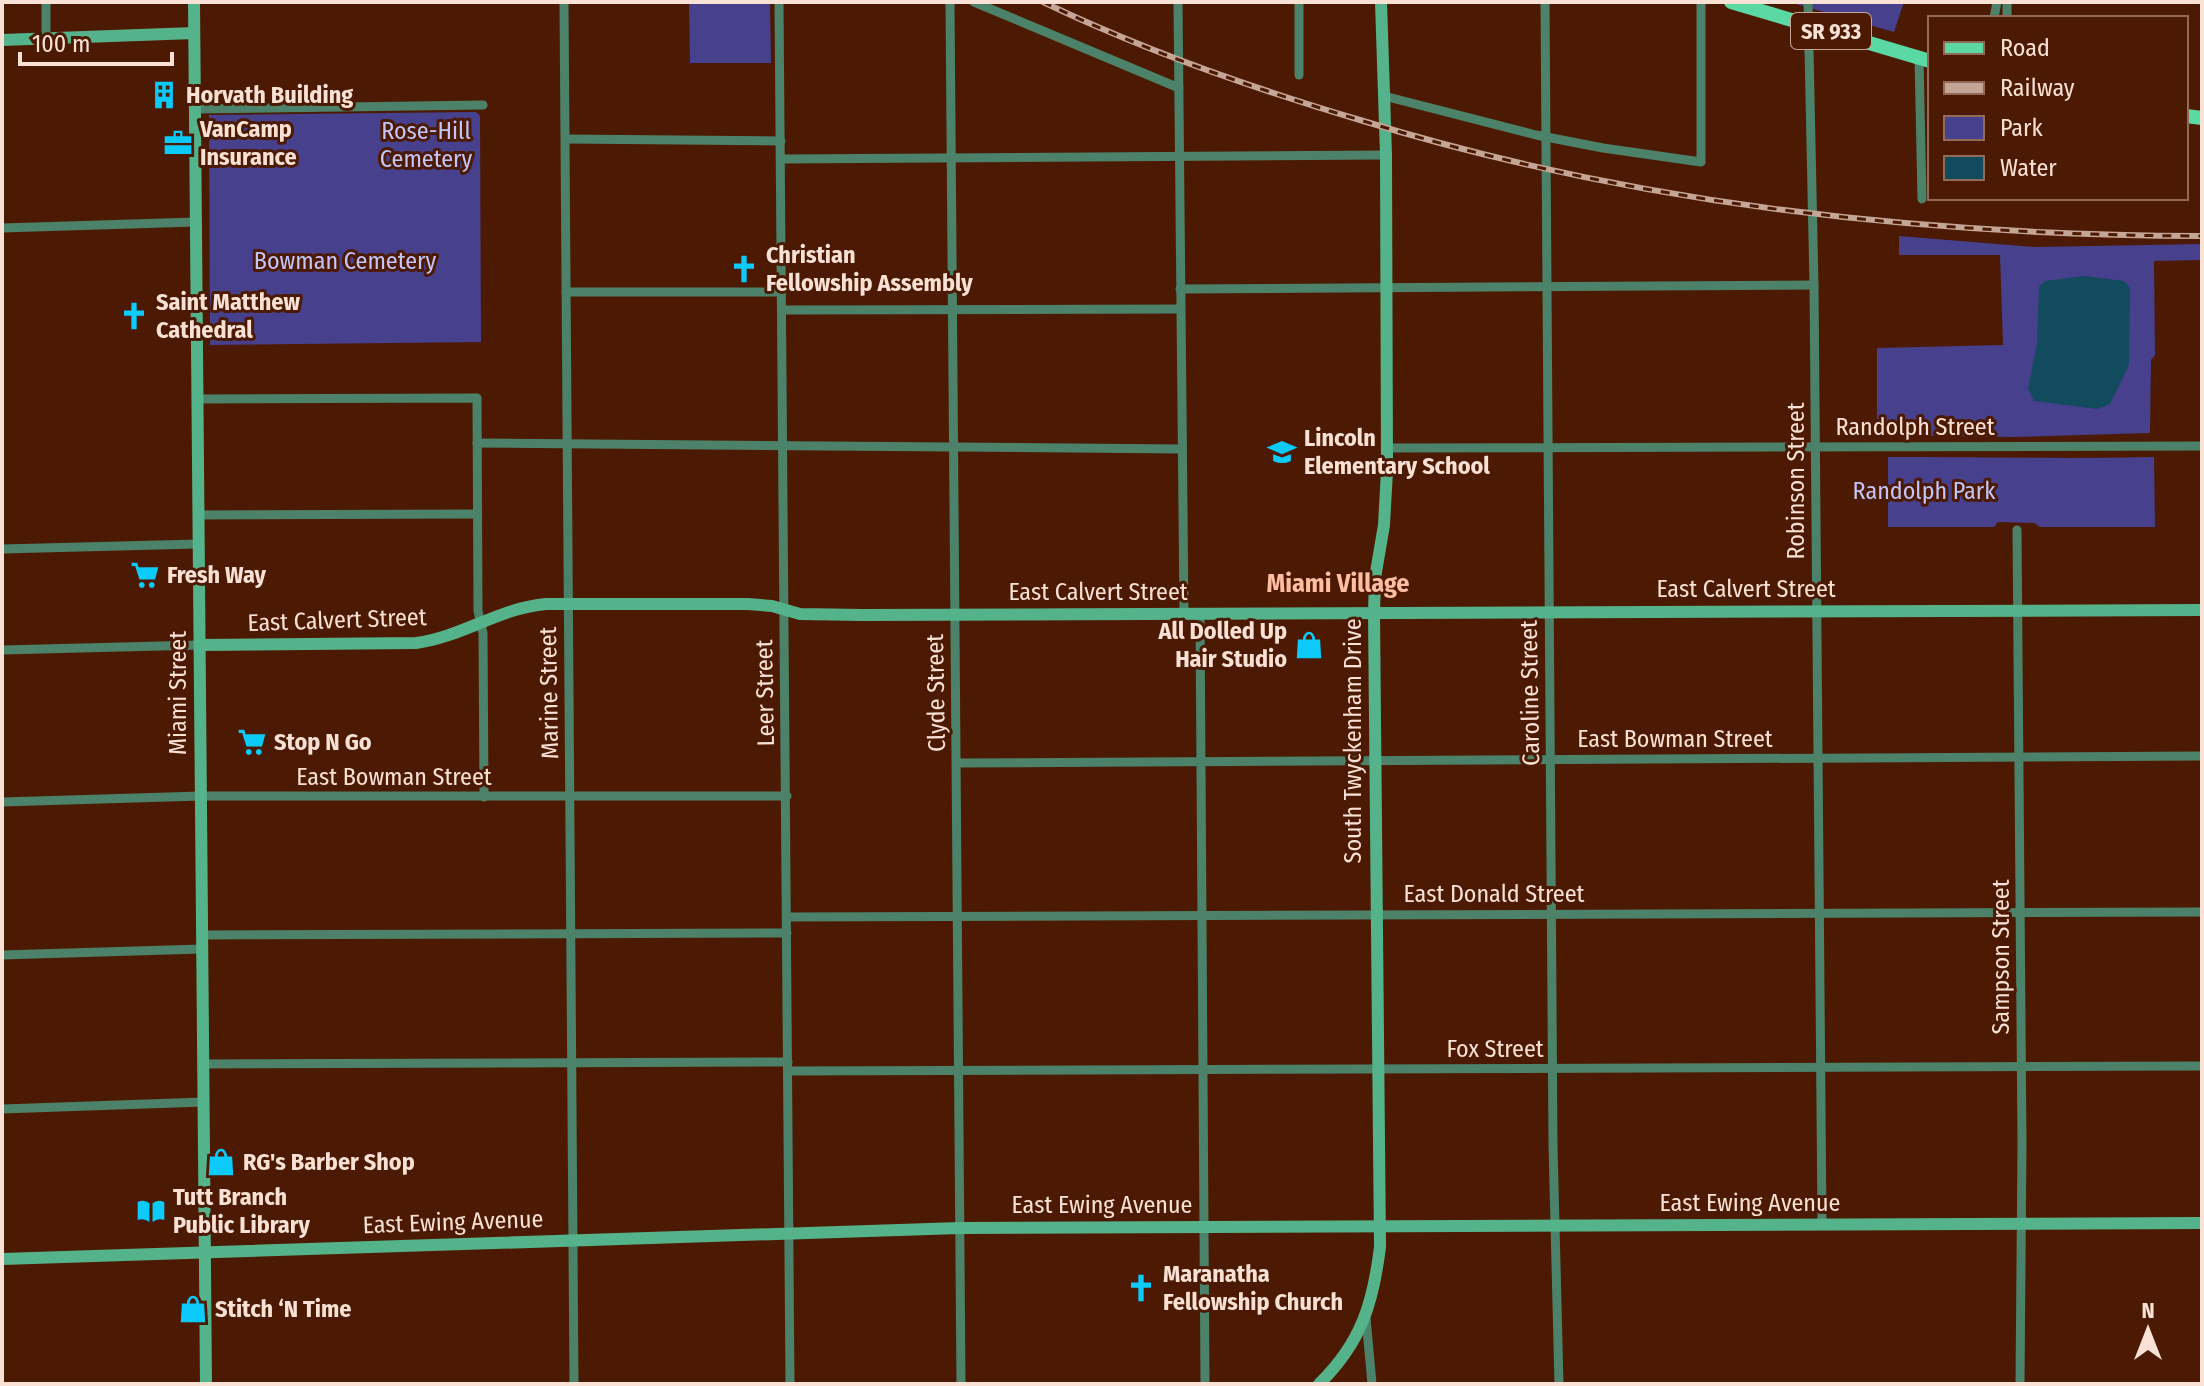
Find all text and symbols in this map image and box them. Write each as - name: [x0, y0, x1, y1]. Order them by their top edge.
- road number: SR 933: [1791, 13, 1871, 49]
- scale bar: [20, 16, 172, 66]
- legend: [1928, 16, 2188, 200]
- text: 100 m: [32, 30, 90, 58]
- text: Road: [2000, 34, 2050, 62]
- text: Railway: [2000, 74, 2075, 102]
- building icon: Horvath Building: [149, 80, 179, 110]
- place label: Horvath Building: [186, 81, 353, 109]
- text: Park: [2000, 114, 2043, 142]
- place label: VanCamp Insurance: [199, 115, 297, 171]
- park label: Rose-Hill Cemetery: [380, 117, 472, 173]
- office icon: VanCamp Insurance: [163, 128, 193, 158]
- text: Water: [2000, 154, 2057, 182]
- place label: Christian Fellowship Assembly: [766, 241, 973, 297]
- park label: Bowman Cemetery: [254, 247, 436, 275]
- church icon: Christian Fellowship Assembly: [729, 254, 759, 284]
- place label: Saint Matthew Cathedral: [156, 288, 300, 344]
- church icon: Saint Matthew Cathedral: [119, 301, 149, 331]
- street label: Robinson Street: [1782, 402, 1810, 559]
- street label: Randolph Street: [1835, 413, 1995, 441]
- place label: Lincoln Elementary School: [1304, 424, 1490, 480]
- school or university icon: Lincoln Elementary School: [1267, 437, 1297, 467]
- park label: Randolph Park: [1853, 477, 1996, 505]
- supermarket icon: Fresh Way: [130, 560, 160, 590]
- place label: Fresh Way: [167, 561, 266, 589]
- district label: Miami Village: [1266, 568, 1410, 599]
- street label: East Calvert Street: [1656, 575, 1836, 603]
- street label: East Calvert Street: [1008, 578, 1188, 606]
- street label: East Calvert Street: [247, 603, 427, 637]
- place label: All Dolled Up Hair Studio: [1157, 617, 1287, 673]
- street label: South Twyckenham Drive: [1339, 619, 1367, 864]
- street label: Caroline Street: [1515, 620, 1545, 766]
- street label: Marine Street: [534, 626, 564, 759]
- shop icon: All Dolled Up Hair Studio: [1294, 630, 1324, 660]
- street label: Miami Street: [164, 631, 192, 755]
- street label: Clyde Street: [921, 634, 951, 752]
- street label: Leer Street: [750, 639, 780, 747]
- street label: East Bowman Street: [1577, 725, 1773, 753]
- supermarket icon: Stop N Go: [237, 727, 267, 757]
- place label: Stop N Go: [274, 728, 372, 756]
- street label: East Bowman Street: [296, 763, 492, 791]
- street label: Sampson Street: [1987, 879, 2015, 1035]
- street label: East Donald Street: [1404, 880, 1585, 908]
- street label: Fox Street: [1446, 1035, 1544, 1063]
- shop icon: RG's Barber Shop: [206, 1147, 236, 1177]
- place label: RG's Barber Shop: [243, 1148, 415, 1176]
- place label: Tutt Branch Public Library: [173, 1183, 310, 1239]
- street label: East Ewing Avenue: [1660, 1189, 1840, 1217]
- street label: East Ewing Avenue: [1012, 1191, 1192, 1219]
- library icon: Tutt Branch Public Library: [136, 1196, 166, 1226]
- street label: East Ewing Avenue: [362, 1205, 544, 1239]
- place label: Maranatha Fellowship Church: [1163, 1260, 1343, 1316]
- church icon: Maranatha Fellowship Church: [1126, 1273, 1156, 1303]
- north arrow: [2108, 1290, 2188, 1370]
- shop icon: Stitch ‘N Time: [178, 1294, 208, 1324]
- place label: Stitch ‘N Time: [215, 1295, 352, 1323]
- text: N: [2141, 1297, 2155, 1324]

